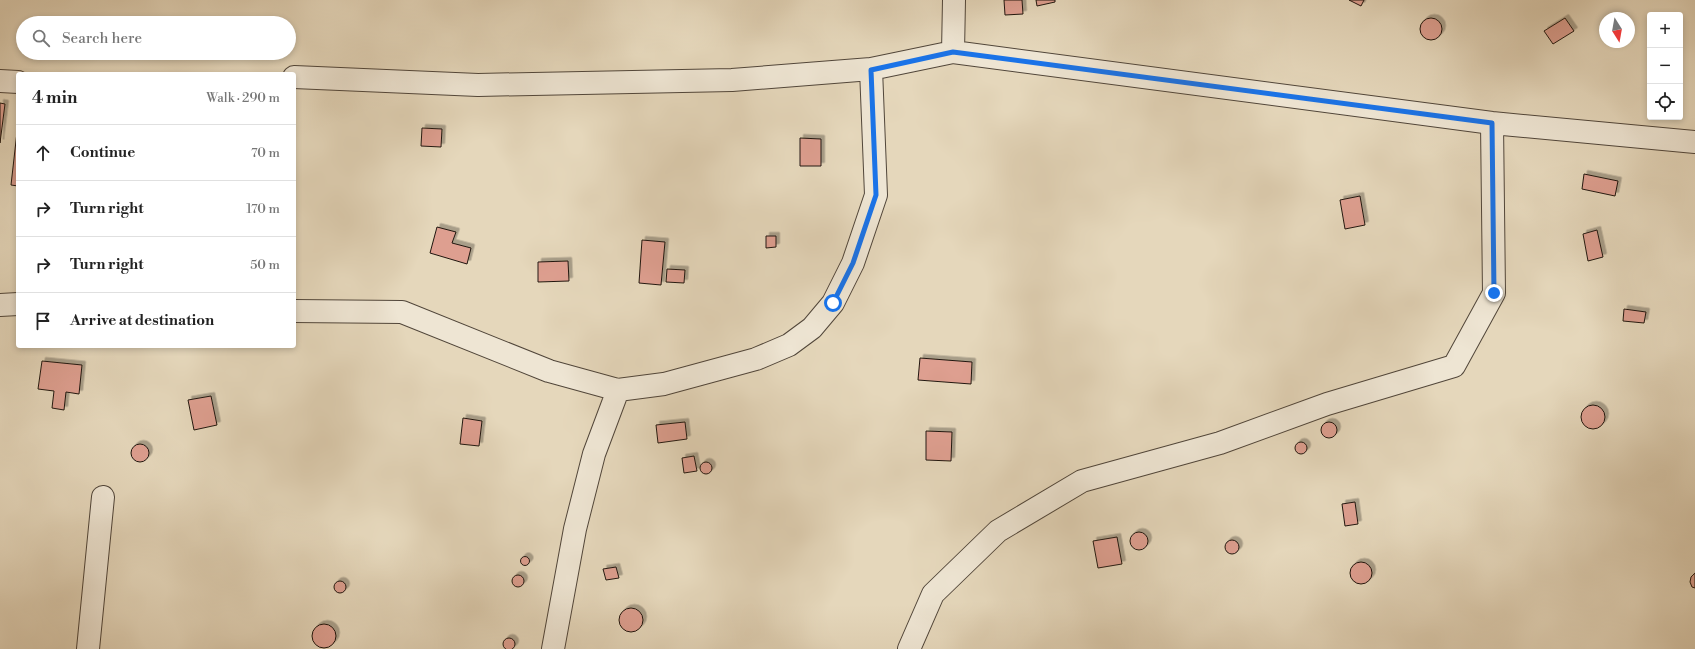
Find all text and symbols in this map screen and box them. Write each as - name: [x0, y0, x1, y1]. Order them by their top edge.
- north arrow: [1599, 12, 1635, 48]
- map controls: [1647, 12, 1683, 120]
- button: +: [1647, 12, 1683, 48]
- search box: [16, 16, 296, 60]
- icon: search: [30, 27, 52, 49]
- text: Search here: [62, 29, 142, 48]
- button: −: [1647, 48, 1683, 84]
- button: locate: [1647, 84, 1683, 120]
- text: 4 min: [32, 87, 77, 109]
- text: Walk · 290 m: [206, 90, 280, 106]
- icon: ahead: [32, 142, 54, 164]
- text: Continue: [70, 143, 135, 162]
- text: 70 m: [251, 145, 280, 161]
- icon: right: [32, 198, 54, 220]
- text: Turn right: [70, 199, 144, 218]
- text: 170 m: [246, 201, 280, 217]
- icon: right: [32, 254, 54, 276]
- text: Turn right: [70, 255, 144, 274]
- text: 50 m: [250, 257, 280, 273]
- route end: [1485, 284, 1503, 302]
- route start: [824, 294, 842, 312]
- icon: arrive: [32, 310, 54, 332]
- text: Arrive at destination: [70, 311, 214, 330]

